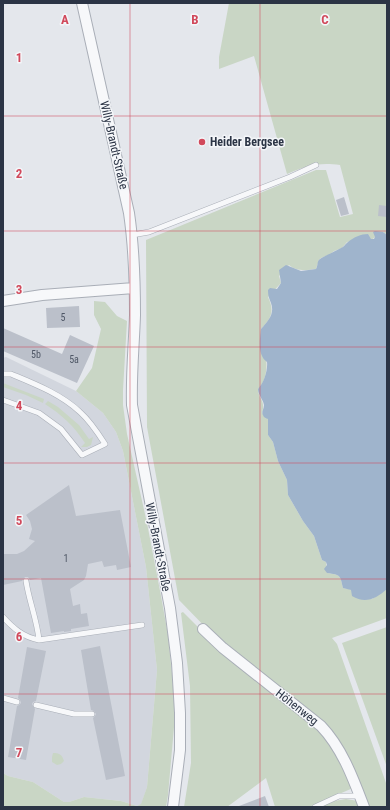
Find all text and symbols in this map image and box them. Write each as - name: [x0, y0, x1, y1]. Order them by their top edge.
- text: A: [61, 12, 69, 27]
- text: B: [191, 12, 199, 27]
- text: C: [321, 12, 329, 27]
- text: 1: [16, 50, 22, 65]
- street label: Willy-Brandt-Straße: [97, 99, 131, 191]
- place label: Heider Bergsee: [210, 135, 284, 149]
- marker: Heider Bergsee: [197, 137, 207, 147]
- text: 2: [16, 166, 23, 181]
- text: 3: [16, 282, 22, 297]
- house number: 5: [61, 312, 66, 323]
- house number: 5b: [31, 349, 41, 360]
- house number: 5a: [69, 354, 79, 365]
- text: 4: [16, 398, 23, 413]
- street label: Willy-Brandt-Straße: [143, 501, 174, 593]
- text: 5: [16, 513, 23, 528]
- house number: 1: [64, 553, 68, 564]
- text: 6: [16, 629, 23, 644]
- street label: Höhenweg: [273, 686, 321, 728]
- text: 7: [16, 745, 23, 760]

